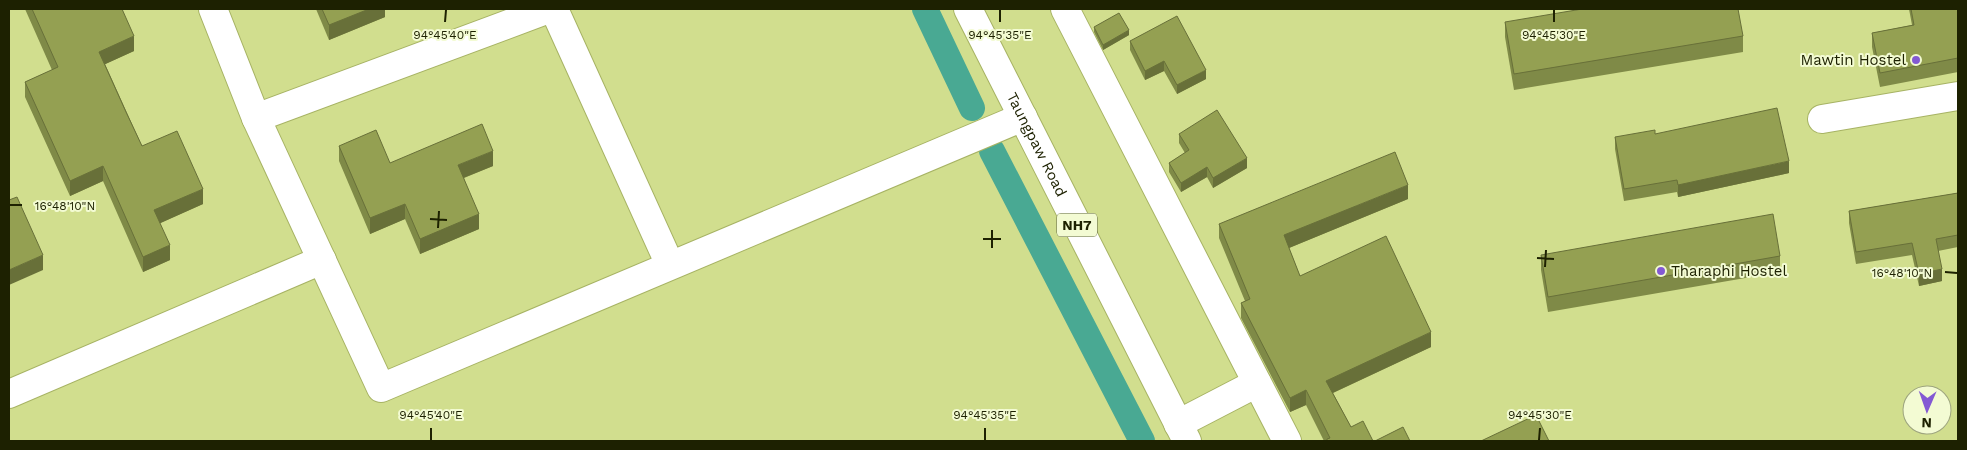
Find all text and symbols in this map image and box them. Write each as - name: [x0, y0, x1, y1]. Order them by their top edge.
- text: 94°45'40"E: [413, 28, 477, 42]
- text: 94°45'35"E: [968, 28, 1032, 42]
- text: 94°45'30"E: [1522, 28, 1586, 42]
- place label: Mawtin Hostel: [1800, 51, 1906, 69]
- marker: Mawtin Hostel: [1910, 54, 1922, 66]
- street label: Taungpaw Road: [1003, 90, 1071, 200]
- text: 16°48'10"N: [35, 199, 95, 213]
- road number: NH7: [1057, 214, 1097, 236]
- place label: Tharaphi Hostel: [1671, 262, 1787, 280]
- marker: Tharaphi Hostel: [1655, 265, 1667, 277]
- text: 16°48'10"N: [1872, 266, 1932, 280]
- north arrow: [1902, 385, 1952, 435]
- text: 94°45'40"E: [399, 408, 463, 422]
- text: 94°45'35"E: [953, 408, 1017, 422]
- text: 94°45'30"E: [1508, 408, 1572, 422]
- text: N: [1921, 415, 1932, 431]

